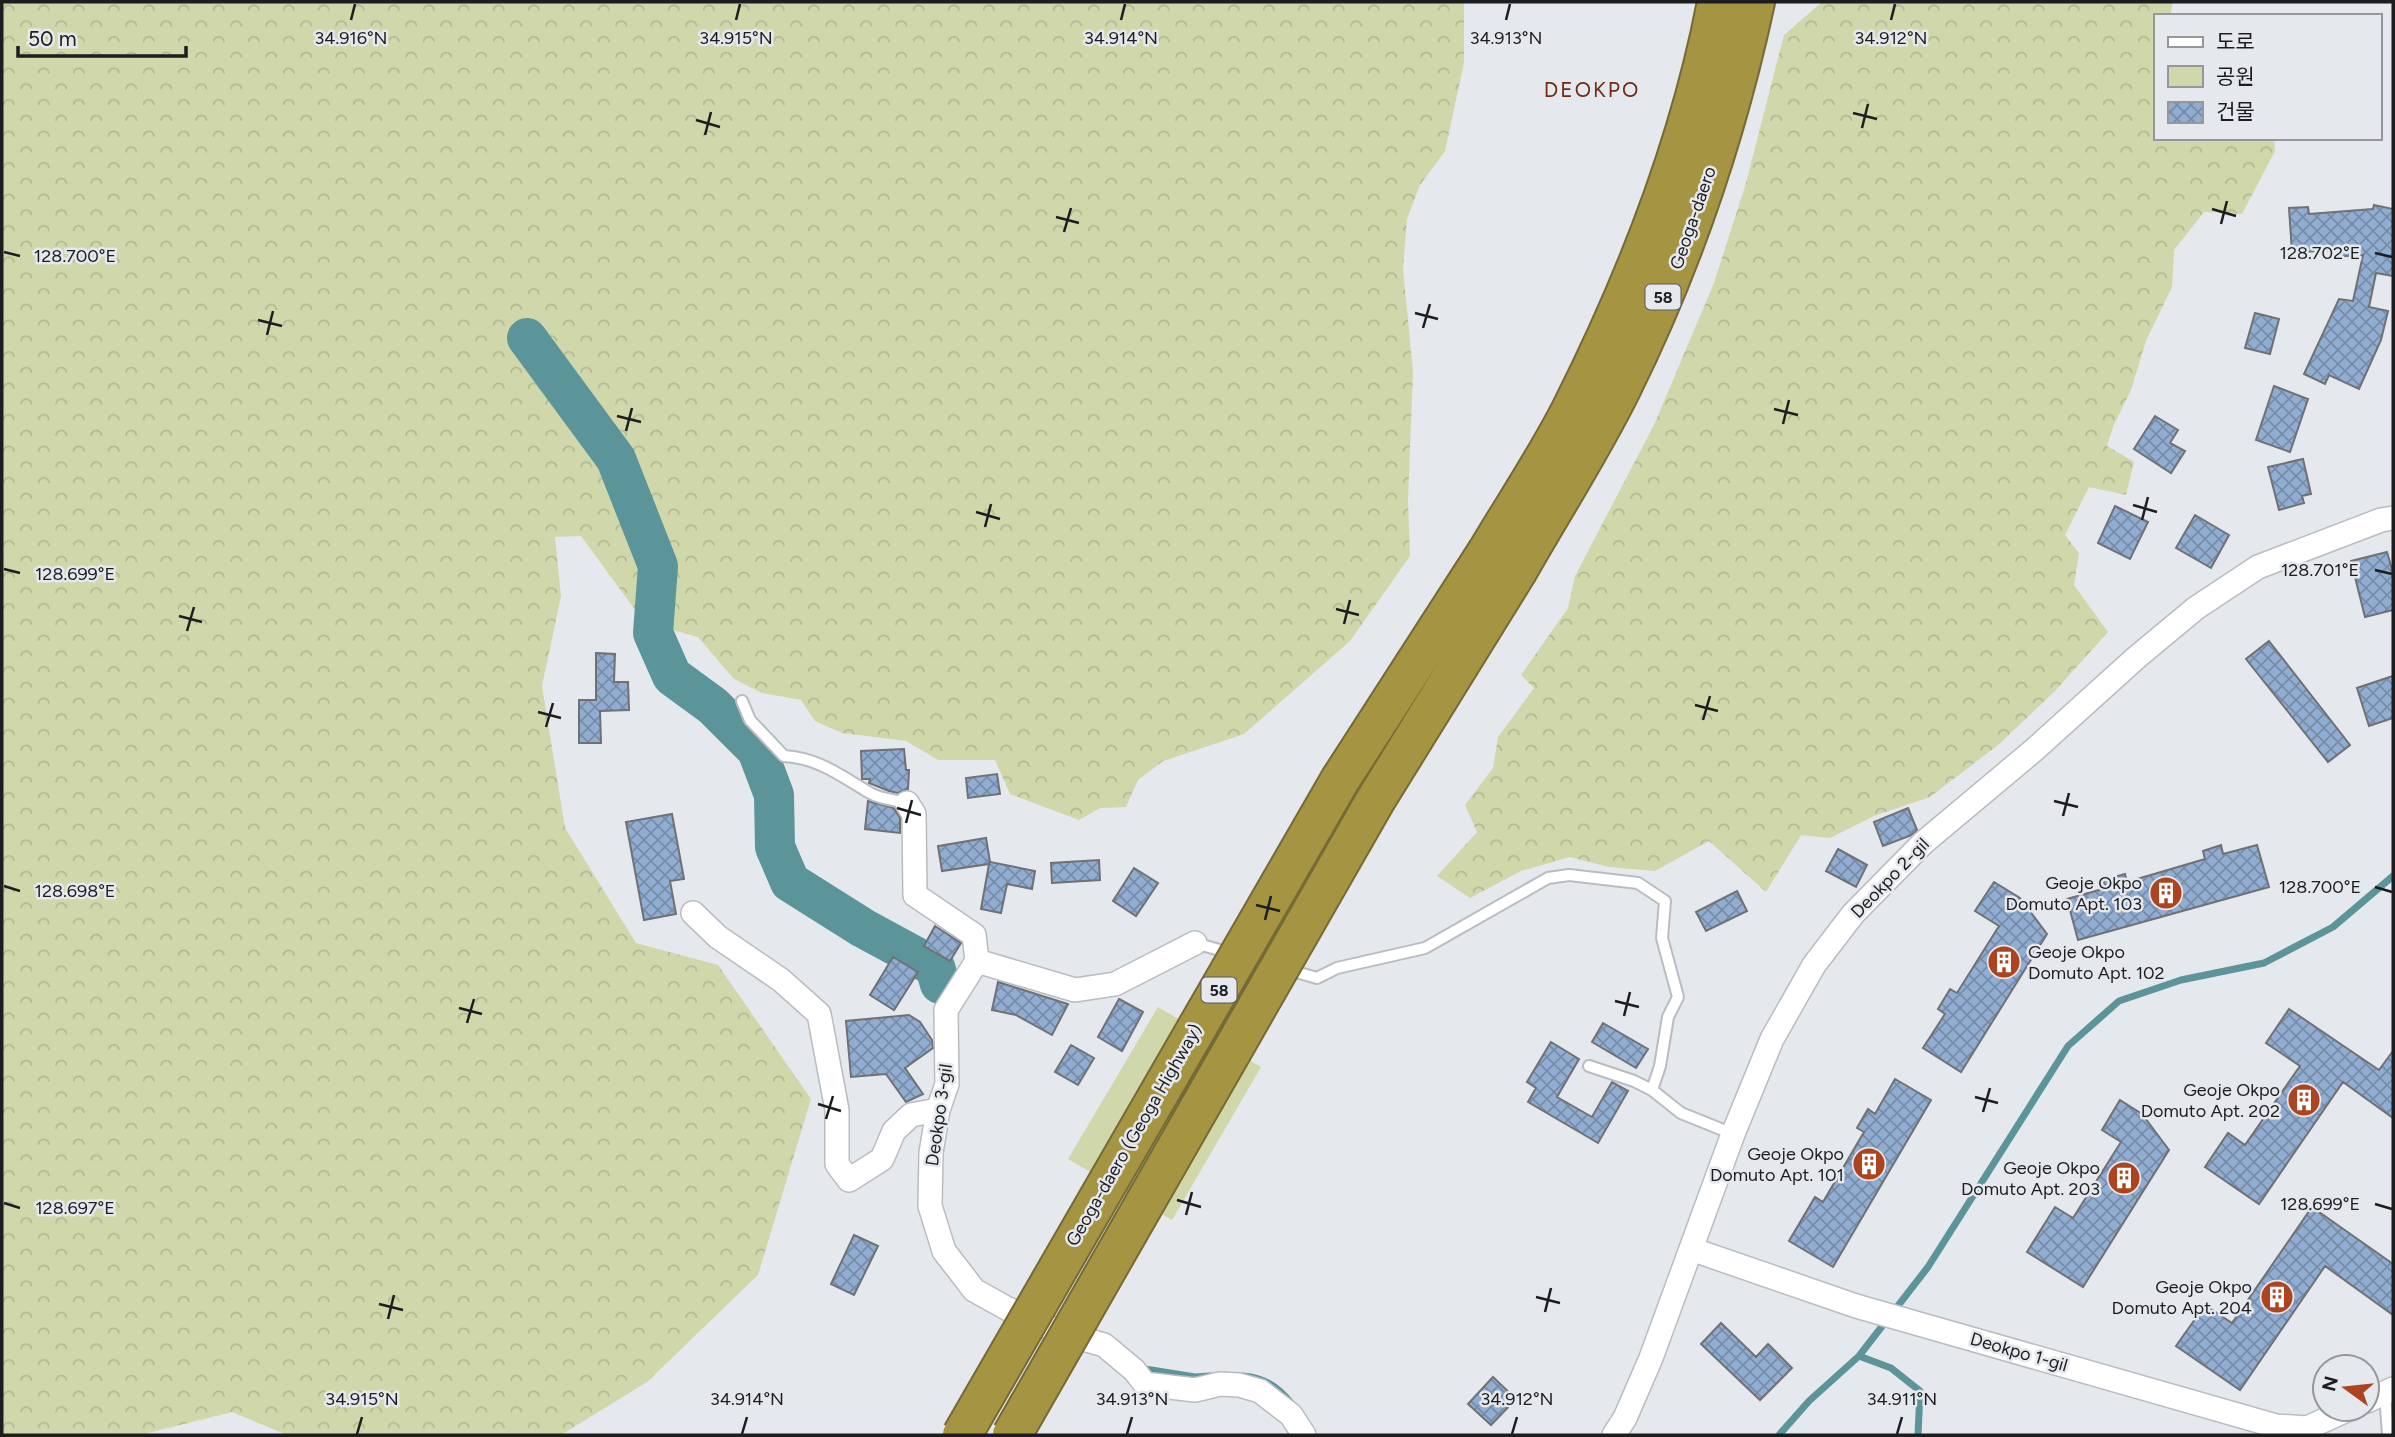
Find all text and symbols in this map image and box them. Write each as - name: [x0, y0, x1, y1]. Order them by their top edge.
- scale bar: [18, 14, 186, 58]
- legend: [2154, 14, 2381, 140]
- text: 50 m: [28, 26, 77, 51]
- text: 34.916°N: [314, 27, 388, 49]
- text: 34.915°N: [699, 27, 773, 49]
- text: 34.914°N: [1084, 27, 1158, 49]
- text: 34.913°N: [1470, 27, 1542, 49]
- text: 34.912°N: [1855, 27, 1927, 49]
- text: 도로: [2216, 29, 2255, 54]
- text: 공원: [2216, 64, 2255, 89]
- district label: DEOKPO: [1544, 77, 1640, 102]
- text: 건물: [2216, 99, 2255, 124]
- street label: Geoga-daero: [1665, 164, 1721, 272]
- text: 128.702°E: [2280, 242, 2360, 264]
- text: 128.700°E: [34, 245, 116, 267]
- road number: 58: [1646, 284, 1680, 310]
- text: 128.701°E: [2281, 559, 2359, 581]
- text: 128.699°E: [35, 563, 115, 585]
- street label: Deokpo 2-gil: [1846, 833, 1934, 923]
- place label: Geoje Okpo Domuto Apt. 103: [2006, 872, 2142, 915]
- building icon: Geoje Okpo Domuto Apt. 103: [2147, 874, 2185, 912]
- text: 128.700°E: [2279, 876, 2361, 898]
- text: 128.698°E: [34, 880, 116, 902]
- place label: Geoje Okpo Domuto Apt. 102: [2028, 941, 2165, 984]
- building icon: Geoje Okpo Domuto Apt. 102: [1985, 943, 2023, 981]
- road number: 58: [1202, 978, 1236, 1002]
- street label: Geoga-daero (Geoga Highway): [1061, 1020, 1207, 1250]
- street label: Deokpo 3-gil: [921, 1063, 957, 1167]
- place label: Geoje Okpo Domuto Apt. 202: [2141, 1079, 2280, 1122]
- building icon: Geoje Okpo Domuto Apt. 202: [2285, 1081, 2323, 1119]
- place label: Geoje Okpo Domuto Apt. 101: [1710, 1143, 1844, 1186]
- building icon: Geoje Okpo Domuto Apt. 101: [1850, 1145, 1888, 1183]
- place label: Geoje Okpo Domuto Apt. 203: [1961, 1157, 2100, 1200]
- building icon: Geoje Okpo Domuto Apt. 203: [2105, 1159, 2143, 1197]
- text: 128.699°E: [2280, 1193, 2360, 1215]
- text: 128.697°E: [35, 1197, 115, 1219]
- place label: Geoje Okpo Domuto Apt. 204: [2112, 1276, 2252, 1319]
- building icon: Geoje Okpo Domuto Apt. 204: [2258, 1278, 2296, 1316]
- street label: Deokpo 1-gil: [1968, 1328, 2070, 1376]
- north arrow: [2311, 1353, 2381, 1423]
- text: N: [2317, 1374, 2343, 1394]
- text: 34.915°N: [325, 1388, 399, 1410]
- text: 34.914°N: [710, 1388, 784, 1410]
- text: 34.913°N: [1096, 1388, 1168, 1410]
- text: 34.912°N: [1481, 1388, 1553, 1410]
- text: 34.911°N: [1867, 1388, 1937, 1410]

